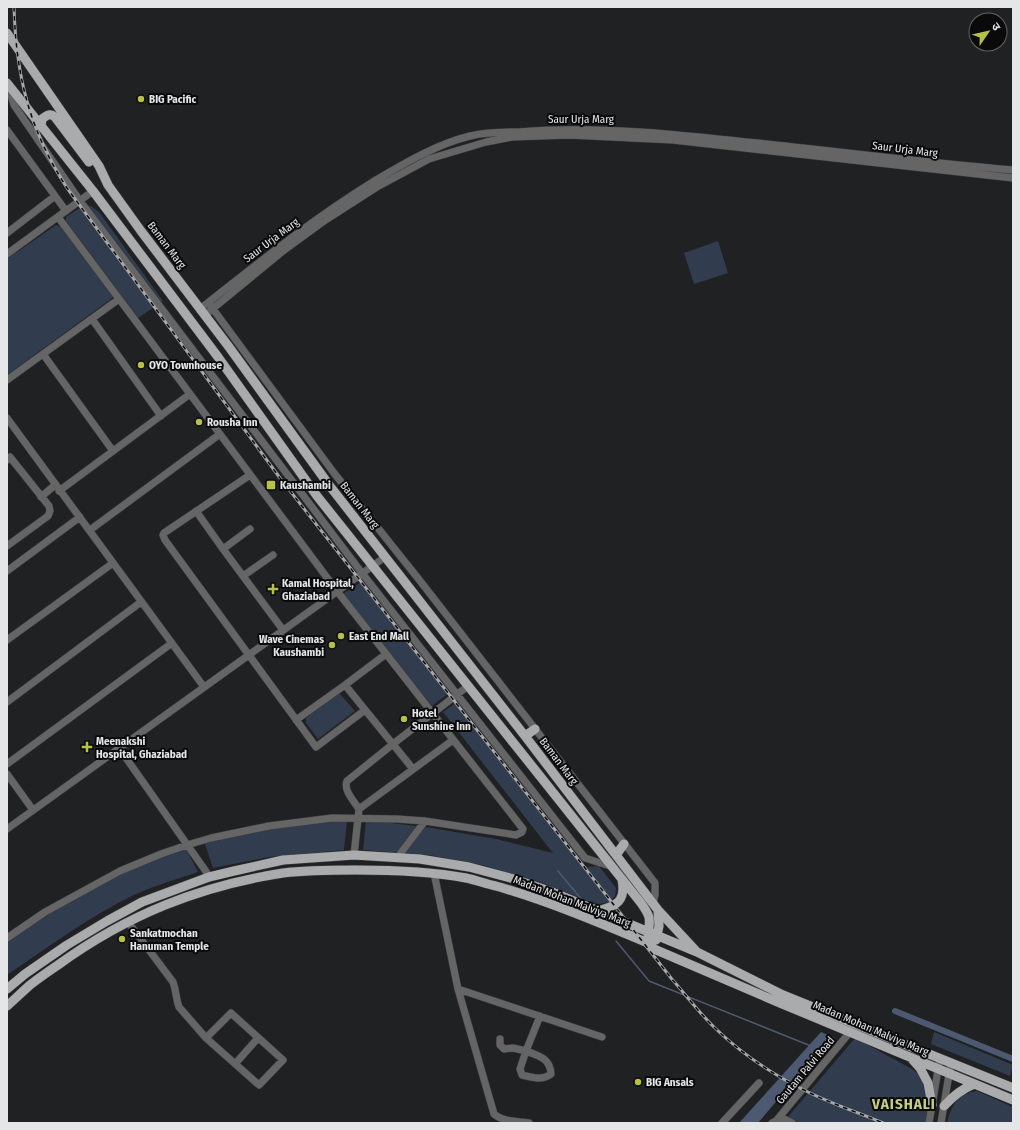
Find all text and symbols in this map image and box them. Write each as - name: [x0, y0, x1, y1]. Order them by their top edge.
- north arrow: [968, 12, 1008, 52]
- text: उ: [989, 20, 1003, 33]
- place label: BIG Pacific: [149, 93, 196, 106]
- marker: BIG Pacific: [136, 94, 146, 104]
- street label: Saur Urja Marg: [548, 113, 615, 126]
- street label: Saur Urja Marg: [871, 139, 939, 160]
- street label: Saur Urja Marg: [241, 215, 302, 265]
- street label: Baman Marg: [145, 219, 189, 272]
- place label: OYO Townhouse: [149, 359, 222, 372]
- marker: OYO Townhouse: [136, 360, 146, 370]
- place label: Rousha Inn: [207, 416, 258, 429]
- marker: Rousha Inn: [194, 417, 204, 427]
- marker: Kaushambi: [265, 479, 277, 491]
- place label: Kaushambi: [280, 479, 331, 492]
- street label: Baman Marg: [337, 479, 382, 532]
- place label: Kamal Hospital, Ghaziabad: [282, 577, 354, 603]
- marker: Kamal Hospital, Ghaziabad: [267, 583, 279, 595]
- place label: East End Mall: [349, 630, 410, 643]
- marker: East End Mall: [336, 631, 346, 641]
- place label: Wave Cinemas Kaushambi: [259, 633, 324, 659]
- marker: Wave Cinemas Kaushambi: [327, 640, 337, 650]
- place label: Hotel Sunshine Inn: [412, 707, 471, 733]
- marker: Hotel Sunshine Inn: [399, 714, 409, 724]
- place label: Meenakshi Hospital, Ghaziabad: [96, 735, 187, 761]
- street label: Baman Marg: [537, 735, 581, 788]
- marker: Meenakshi Hospital, Ghaziabad: [81, 741, 93, 753]
- street label: Madan Mohan Malviya Marg: [511, 873, 633, 930]
- place label: Sankatmochan Hanuman Temple: [130, 927, 209, 953]
- marker: Sankatmochan Hanuman Temple: [117, 934, 127, 944]
- street label: Madan Mohan Malviya Marg: [811, 998, 931, 1059]
- street label: Gautam Palvi Road: [773, 1034, 837, 1107]
- place label: BIG Ansals: [646, 1076, 694, 1089]
- marker: BIG Ansals: [633, 1077, 643, 1087]
- district label: VAISHALI: [871, 1095, 936, 1113]

